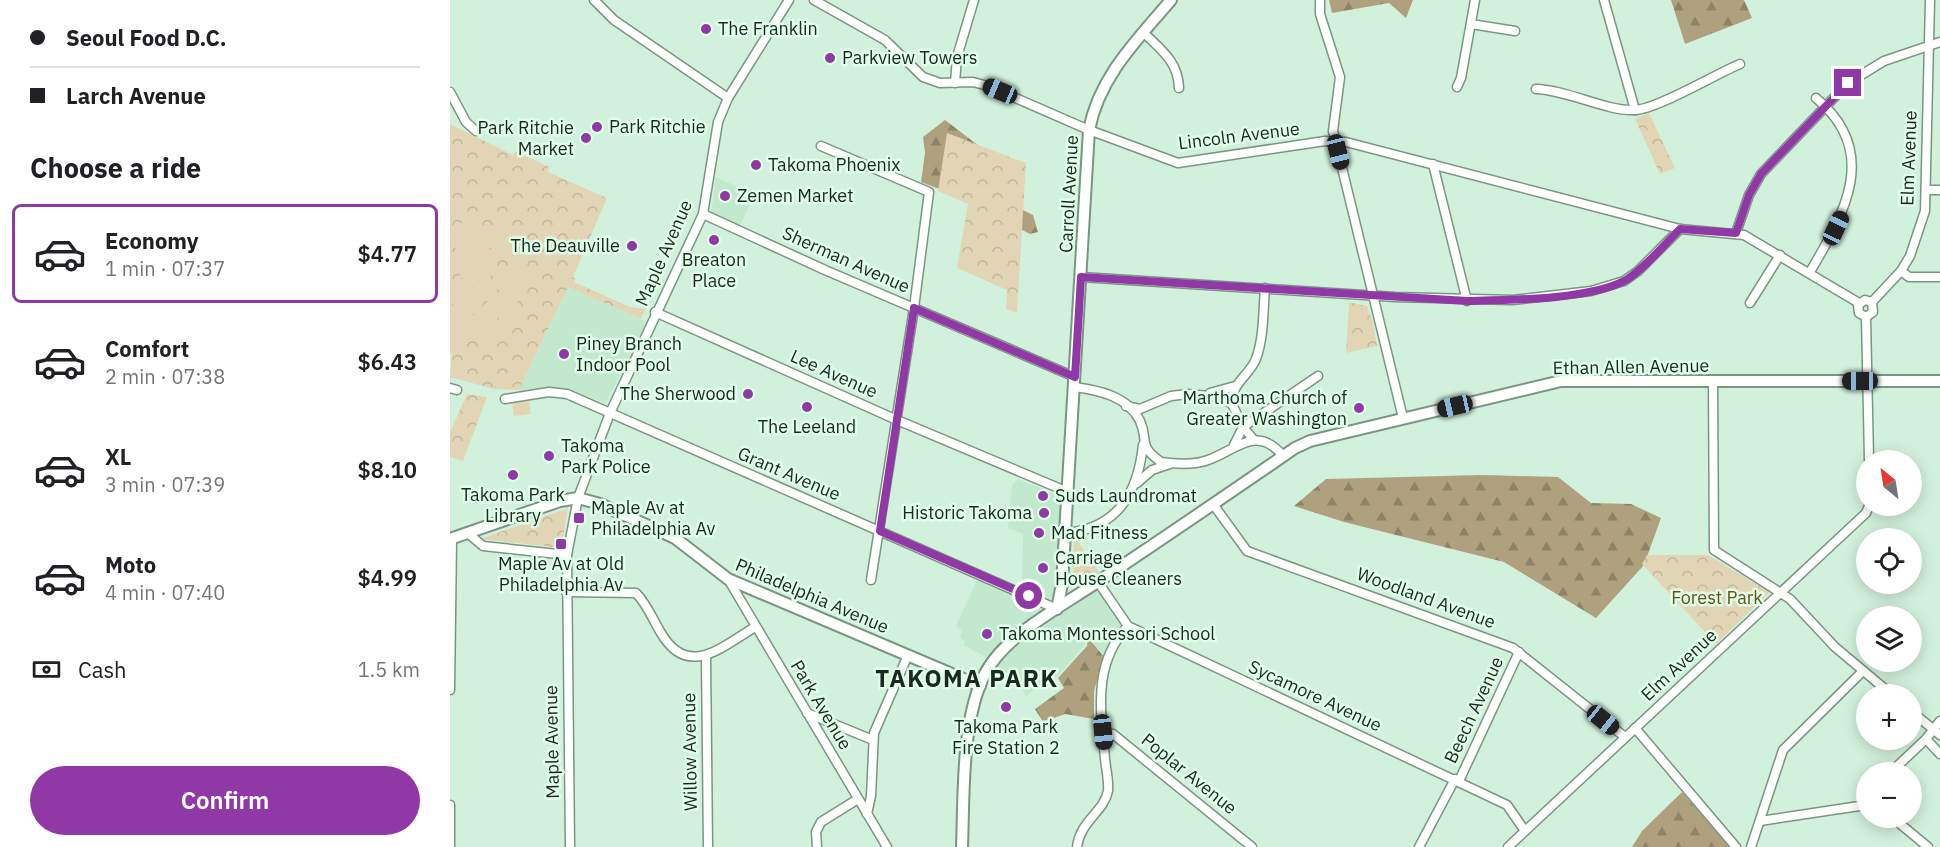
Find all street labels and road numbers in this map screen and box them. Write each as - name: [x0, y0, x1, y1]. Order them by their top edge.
- street label: Elm Avenue: [1895, 110, 1922, 206]
- street label: Lincoln Avenue: [1177, 117, 1301, 154]
- street label: Carroll Avenue: [1054, 134, 1083, 254]
- street label: Maple Avenue: [630, 196, 697, 309]
- street label: Sherman Avenue: [779, 221, 914, 298]
- street label: Lee Avenue: [787, 344, 881, 403]
- street label: Ethan Allen Avenue: [1552, 354, 1710, 379]
- street label: Grant Avenue: [734, 442, 844, 506]
- street label: Philadelphia Avenue: [732, 553, 893, 638]
- street label: Woodland Avenue: [1354, 562, 1499, 633]
- street label: Elm Avenue: [1636, 624, 1721, 706]
- street label: Beech Avenue: [1439, 653, 1508, 767]
- street label: Sycamore Avenue: [1245, 655, 1386, 737]
- street label: Park Avenue: [786, 656, 857, 754]
- street label: Maple Avenue: [539, 685, 564, 799]
- street label: Willow Avenue: [677, 692, 702, 811]
- street label: Poplar Avenue: [1137, 728, 1242, 819]

